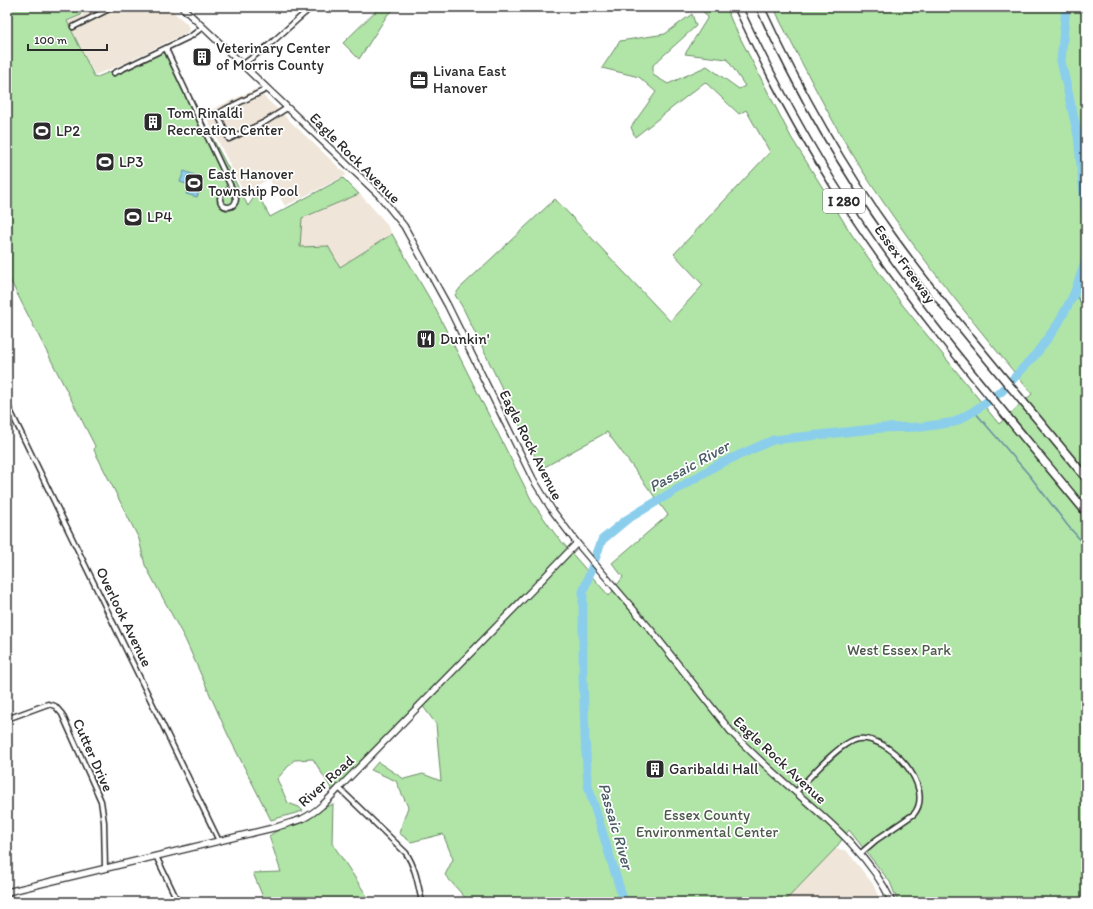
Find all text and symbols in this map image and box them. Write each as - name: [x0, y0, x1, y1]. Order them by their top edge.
- scale bar: [28, 26, 107, 52]
- text: 100 m: [34, 33, 67, 47]
- place label: Veterinary Center of Morris County: [216, 39, 330, 74]
- building icon: Veterinary Center of Morris County: [191, 46, 213, 68]
- place label: Livana East Hanover: [433, 62, 507, 97]
- office icon: Livana East Hanover: [408, 69, 430, 91]
- place label: Tom Rinaldi Recreation Center: [167, 104, 283, 139]
- street label: Eagle Rock Avenue: [306, 109, 404, 207]
- building icon: Tom Rinaldi Recreation Center: [142, 111, 164, 133]
- sports icon: LP2: [31, 120, 53, 142]
- place label: LP2: [56, 122, 80, 140]
- sports icon: LP3: [94, 151, 116, 173]
- place label: LP3: [119, 153, 143, 171]
- place label: East Hanover Township Pool: [208, 165, 299, 200]
- sports icon: East Hanover Township Pool: [183, 172, 205, 194]
- road number: I 280: [823, 189, 865, 213]
- sports icon: LP4: [122, 206, 144, 228]
- place label: LP4: [147, 208, 172, 226]
- street label: Essex Freeway: [871, 221, 939, 307]
- restaurant icon: Dunkin': [415, 328, 437, 350]
- place label: Dunkin': [440, 330, 490, 348]
- street label: Eagle Rock Avenue: [496, 387, 566, 503]
- water label: Passaic River: [645, 435, 734, 496]
- street label: Overlook Avenue: [92, 564, 156, 670]
- park label: West Essex Park: [847, 641, 951, 659]
- street label: Eagle Rock Avenue: [730, 712, 830, 808]
- street label: Cutter Drive: [69, 716, 117, 794]
- street label: River Road: [294, 751, 358, 811]
- building icon: Garibaldi Hall: [644, 758, 666, 780]
- place label: Garibaldi Hall: [669, 760, 759, 778]
- water label: Passaic River: [595, 781, 638, 873]
- park label: Essex County Environmental Center: [636, 806, 778, 841]

